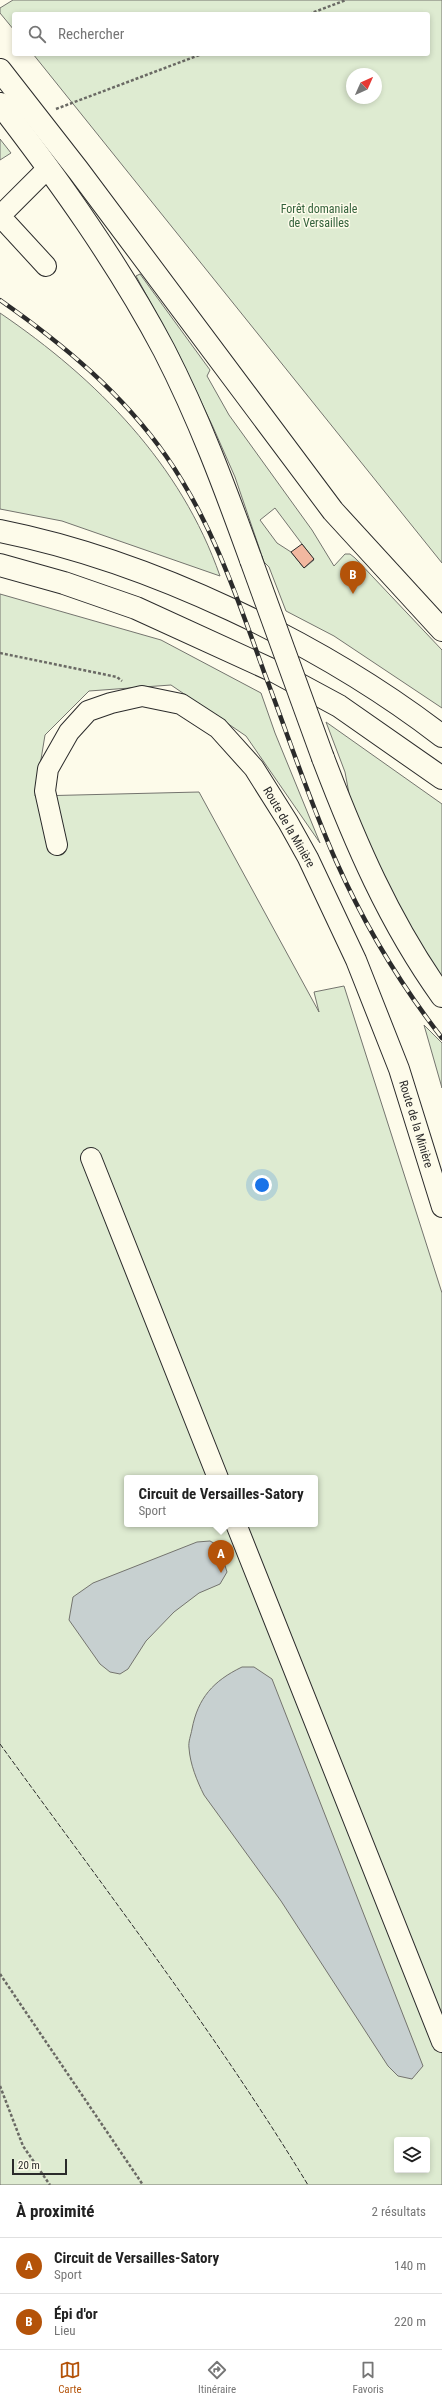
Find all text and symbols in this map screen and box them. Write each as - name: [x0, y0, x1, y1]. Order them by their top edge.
- search box: [12, 12, 430, 56]
- icon: search: [26, 23, 48, 45]
- text: Rechercher: [58, 25, 124, 43]
- north arrow: [346, 68, 382, 104]
- park label: Forêt domaniale de Versailles: [281, 202, 358, 230]
- pin: B: [340, 561, 366, 594]
- street label: Route de la Minière: [260, 784, 318, 870]
- street label: Route de la Minière: [396, 1078, 436, 1170]
- your location: [252, 1175, 272, 1195]
- popup: [124, 1475, 318, 1527]
- text: Circuit de Versailles-Satory: [138, 1485, 304, 1503]
- text: Sport: [138, 1503, 166, 1518]
- pin: A: [208, 1540, 234, 1573]
- map controls: [394, 2137, 430, 2173]
- button: layers: [394, 2137, 430, 2173]
- scale bar: [12, 2157, 67, 2176]
- text: 20 m: [18, 2159, 40, 2172]
- text: À proximité: [16, 2201, 94, 2221]
- text: 2 résultats: [372, 2204, 426, 2219]
- text: Circuit de Versailles-Satory: [54, 2249, 219, 2267]
- text: A: [25, 2258, 33, 2273]
- text: 140 m: [394, 2258, 426, 2273]
- text: Sport: [54, 2267, 82, 2282]
- text: Épi d'or: [54, 2305, 98, 2323]
- text: B: [25, 2314, 33, 2329]
- text: 220 m: [394, 2314, 426, 2329]
- text: Lieu: [54, 2323, 76, 2338]
- tab: Carte: [58, 2359, 82, 2396]
- tab: Itinéraire: [198, 2359, 236, 2396]
- tab: Favoris: [353, 2359, 384, 2396]

